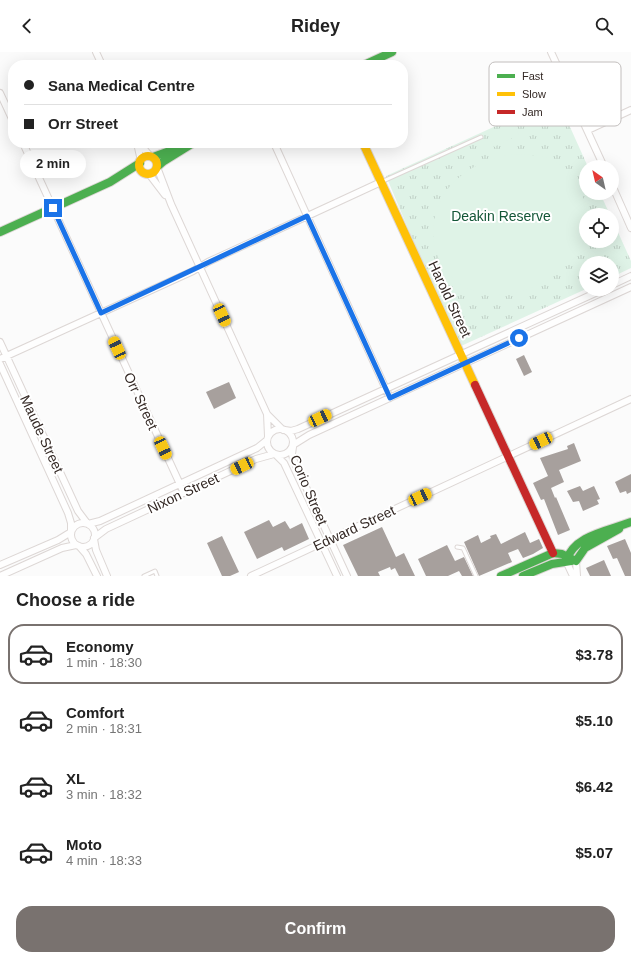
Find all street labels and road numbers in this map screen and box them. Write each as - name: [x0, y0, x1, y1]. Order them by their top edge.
- street label: Harold Street: [425, 258, 475, 340]
- street label: Orr Street: [121, 370, 161, 432]
- street label: Maude Street: [17, 393, 67, 476]
- street label: Corio Street: [287, 452, 331, 528]
- street label: Nixon Street: [145, 469, 221, 517]
- street label: Edward Street: [310, 502, 398, 554]

